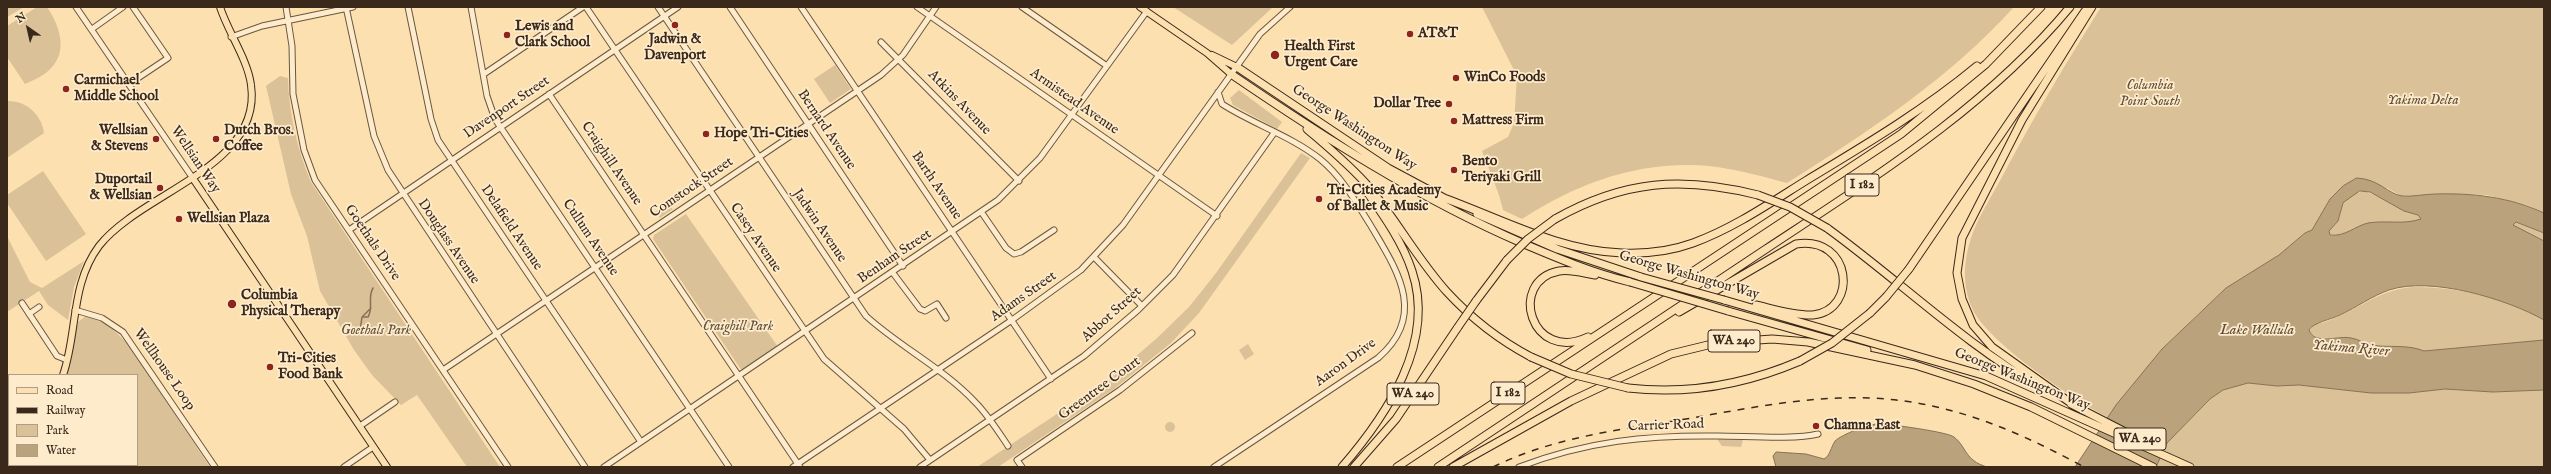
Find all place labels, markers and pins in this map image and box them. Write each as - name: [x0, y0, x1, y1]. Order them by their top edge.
- place label: Lewis and Clark School: [515, 19, 590, 52]
- marker: Jadwin & Davenport: [670, 20, 680, 30]
- place label: AT&T: [1418, 26, 1458, 42]
- marker: AT&T: [1405, 29, 1415, 39]
- marker: Lewis and Clark School: [502, 30, 512, 40]
- place label: Jadwin & Davenport: [644, 32, 706, 64]
- place label: Health First Urgent Care: [1284, 39, 1358, 72]
- marker: Health First Urgent Care: [1269, 49, 1281, 61]
- place label: WinCo Foods: [1464, 70, 1545, 86]
- place label: Carmichael Middle School: [74, 73, 158, 106]
- marker: WinCo Foods: [1451, 73, 1461, 83]
- marker: Carmichael Middle School: [61, 84, 71, 94]
- place label: Dollar Tree: [1373, 96, 1441, 112]
- marker: Dollar Tree: [1444, 99, 1454, 109]
- place label: Mattress Firm: [1462, 113, 1544, 129]
- marker: Mattress Firm: [1449, 116, 1459, 126]
- place label: Wellsian & Stevens: [91, 123, 148, 156]
- place label: Dutch Bros. Coffee: [224, 123, 294, 156]
- place label: Hope Tri-Cities: [714, 126, 808, 142]
- marker: Hope Tri-Cities: [701, 129, 711, 139]
- marker: Wellsian & Stevens: [151, 134, 161, 144]
- marker: Dutch Bros. Coffee: [211, 134, 221, 144]
- place label: Bento Teriyaki Grill: [1462, 154, 1541, 186]
- marker: Bento Teriyaki Grill: [1449, 165, 1459, 175]
- place label: Duportail & Wellsian: [90, 172, 152, 204]
- marker: Duportail & Wellsian: [155, 183, 165, 193]
- place label: Tri-Cities Academy of Ballet & Music: [1327, 183, 1441, 216]
- marker: Tri-Cities Academy of Ballet & Music: [1314, 194, 1324, 204]
- place label: Wellsian Plaza: [187, 211, 269, 227]
- marker: Wellsian Plaza: [174, 214, 184, 224]
- place label: Columbia Physical Therapy: [241, 288, 340, 320]
- marker: Columbia Physical Therapy: [226, 298, 238, 310]
- place label: Tri-Cities Food Bank: [278, 351, 343, 384]
- marker: Tri-Cities Food Bank: [265, 362, 275, 372]
- place label: Chamna East: [1824, 418, 1900, 434]
- marker: Chamna East: [1811, 421, 1821, 431]

